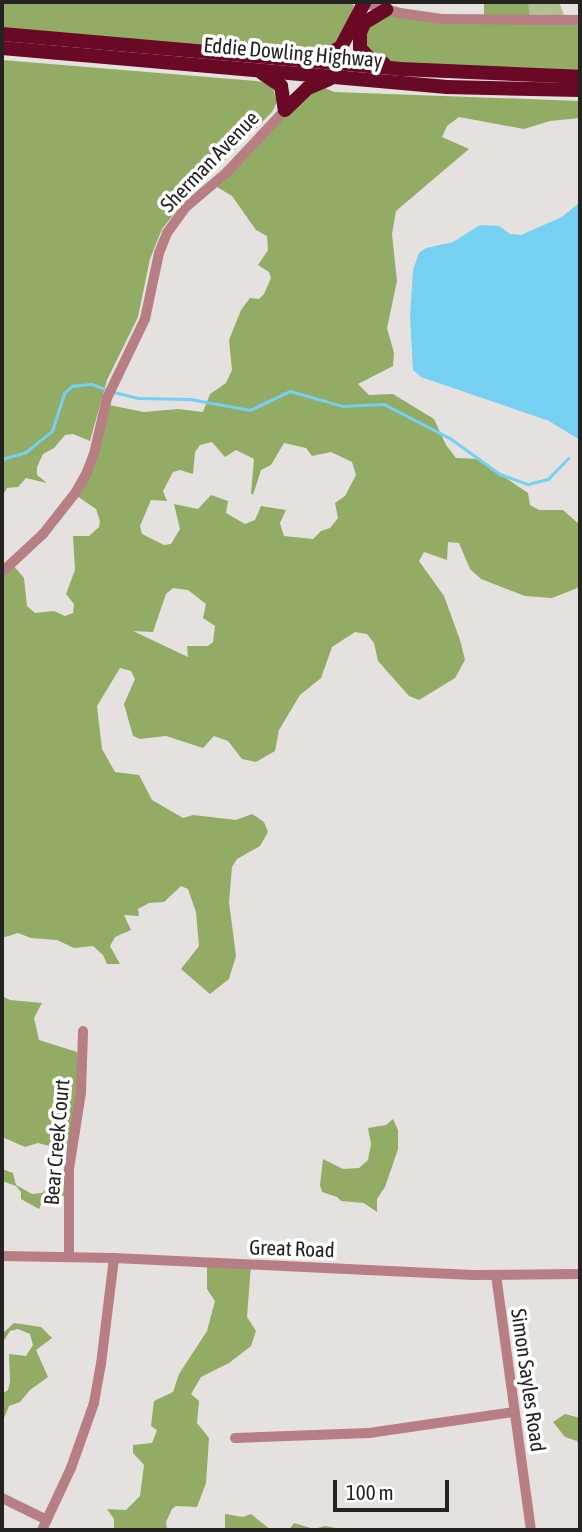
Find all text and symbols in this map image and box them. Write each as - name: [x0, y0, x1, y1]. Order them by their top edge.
- street label: Eddie Dowling Highway: [202, 32, 384, 72]
- street label: Sherman Avenue: [155, 105, 263, 217]
- street label: Bear Creek Court: [38, 1078, 74, 1206]
- street label: Great Road: [249, 1234, 335, 1262]
- street label: Simon Sayles Road: [506, 1307, 552, 1453]
- scale bar: [337, 1466, 452, 1510]
- text: 100 m: [346, 1480, 394, 1504]

